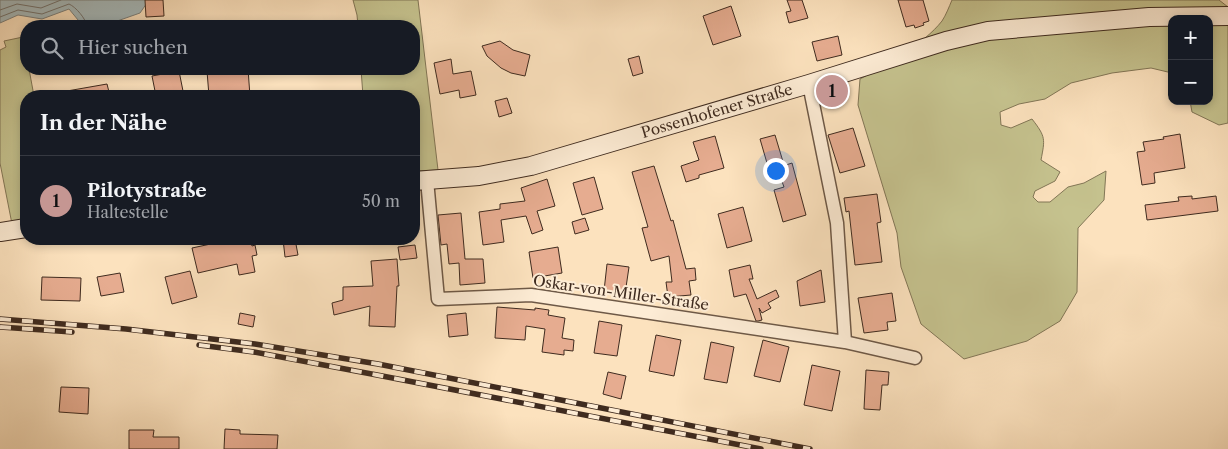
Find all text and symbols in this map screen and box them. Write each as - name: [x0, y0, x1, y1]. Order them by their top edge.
- map controls: [1168, 15, 1213, 105]
- button: +: [1168, 15, 1213, 60]
- search box: [20, 20, 420, 75]
- icon: search: [38, 34, 66, 62]
- text: Hier suchen: [78, 36, 188, 59]
- button: −: [1168, 60, 1213, 105]
- pin: 1: [816, 72, 848, 110]
- street label: Possenhofener Straße: [639, 79, 795, 142]
- text: In der Nähe: [40, 110, 167, 135]
- your location: [763, 158, 789, 184]
- text: Pilotystraße: [87, 179, 207, 202]
- text: 1: [52, 191, 60, 211]
- text: 50 m: [362, 191, 400, 211]
- text: Haltestelle: [87, 202, 168, 222]
- street label: Oskar-von-Miller-Straße: [532, 271, 710, 314]

